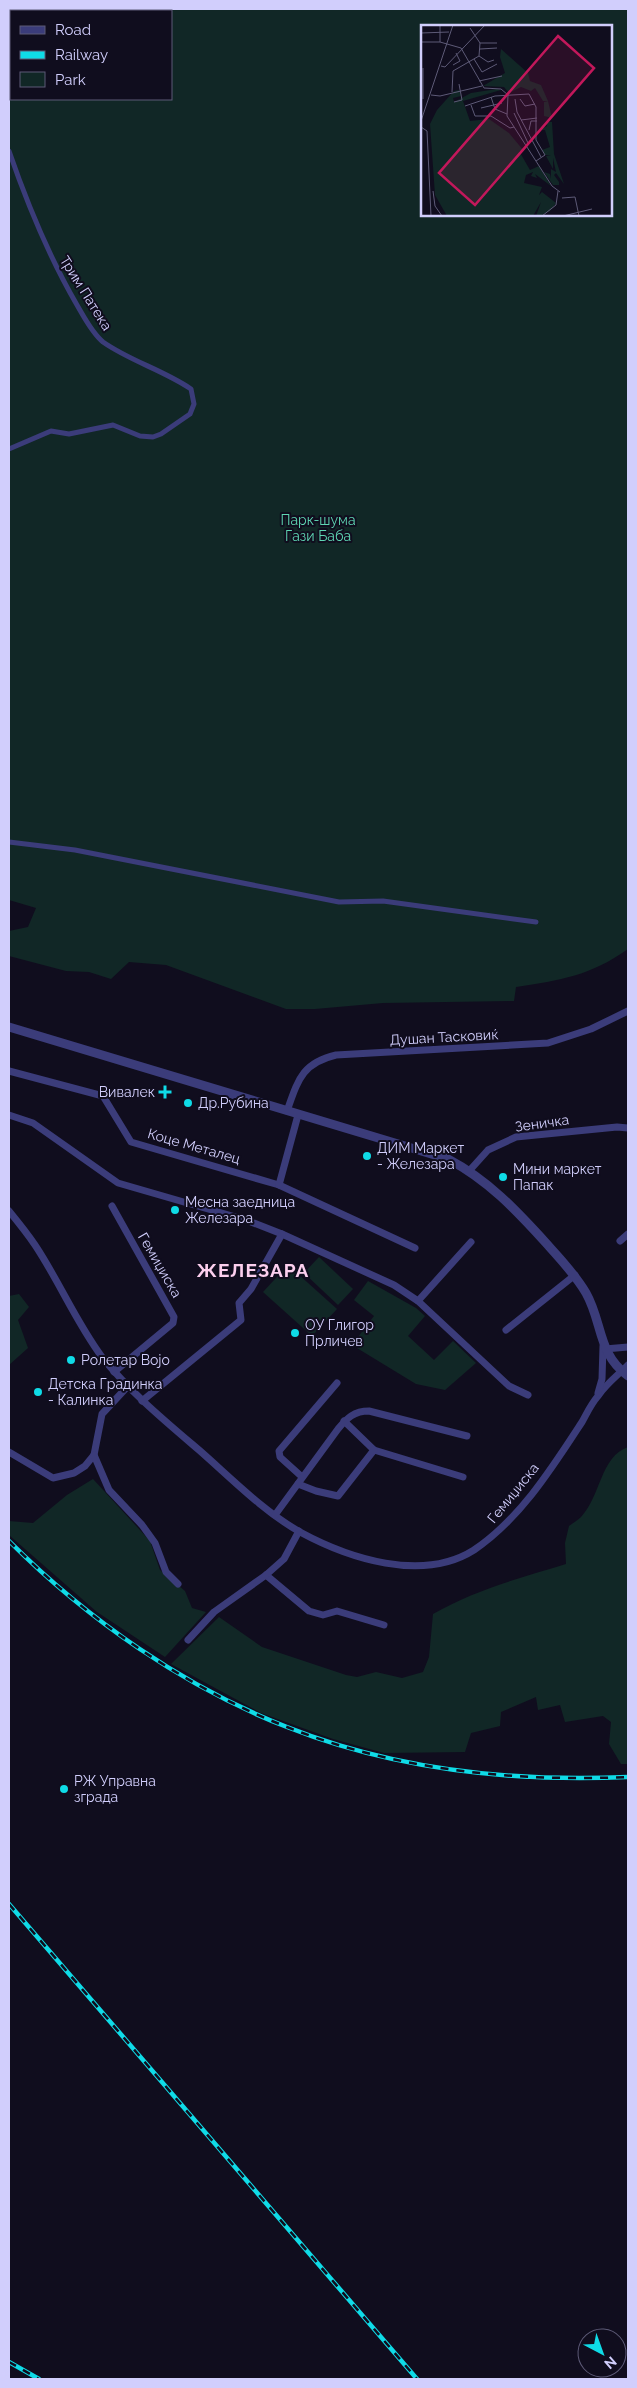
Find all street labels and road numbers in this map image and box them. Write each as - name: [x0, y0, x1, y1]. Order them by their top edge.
- street label: Трим Патека: [57, 253, 115, 333]
- street label: Душан Тасковиќ: [389, 1026, 499, 1048]
- street label: Зеничка: [514, 1111, 570, 1135]
- street label: Коце Металец: [146, 1125, 242, 1167]
- street label: Гемиџиска: [135, 1230, 185, 1300]
- street label: Гемиџиска: [484, 1460, 542, 1526]

